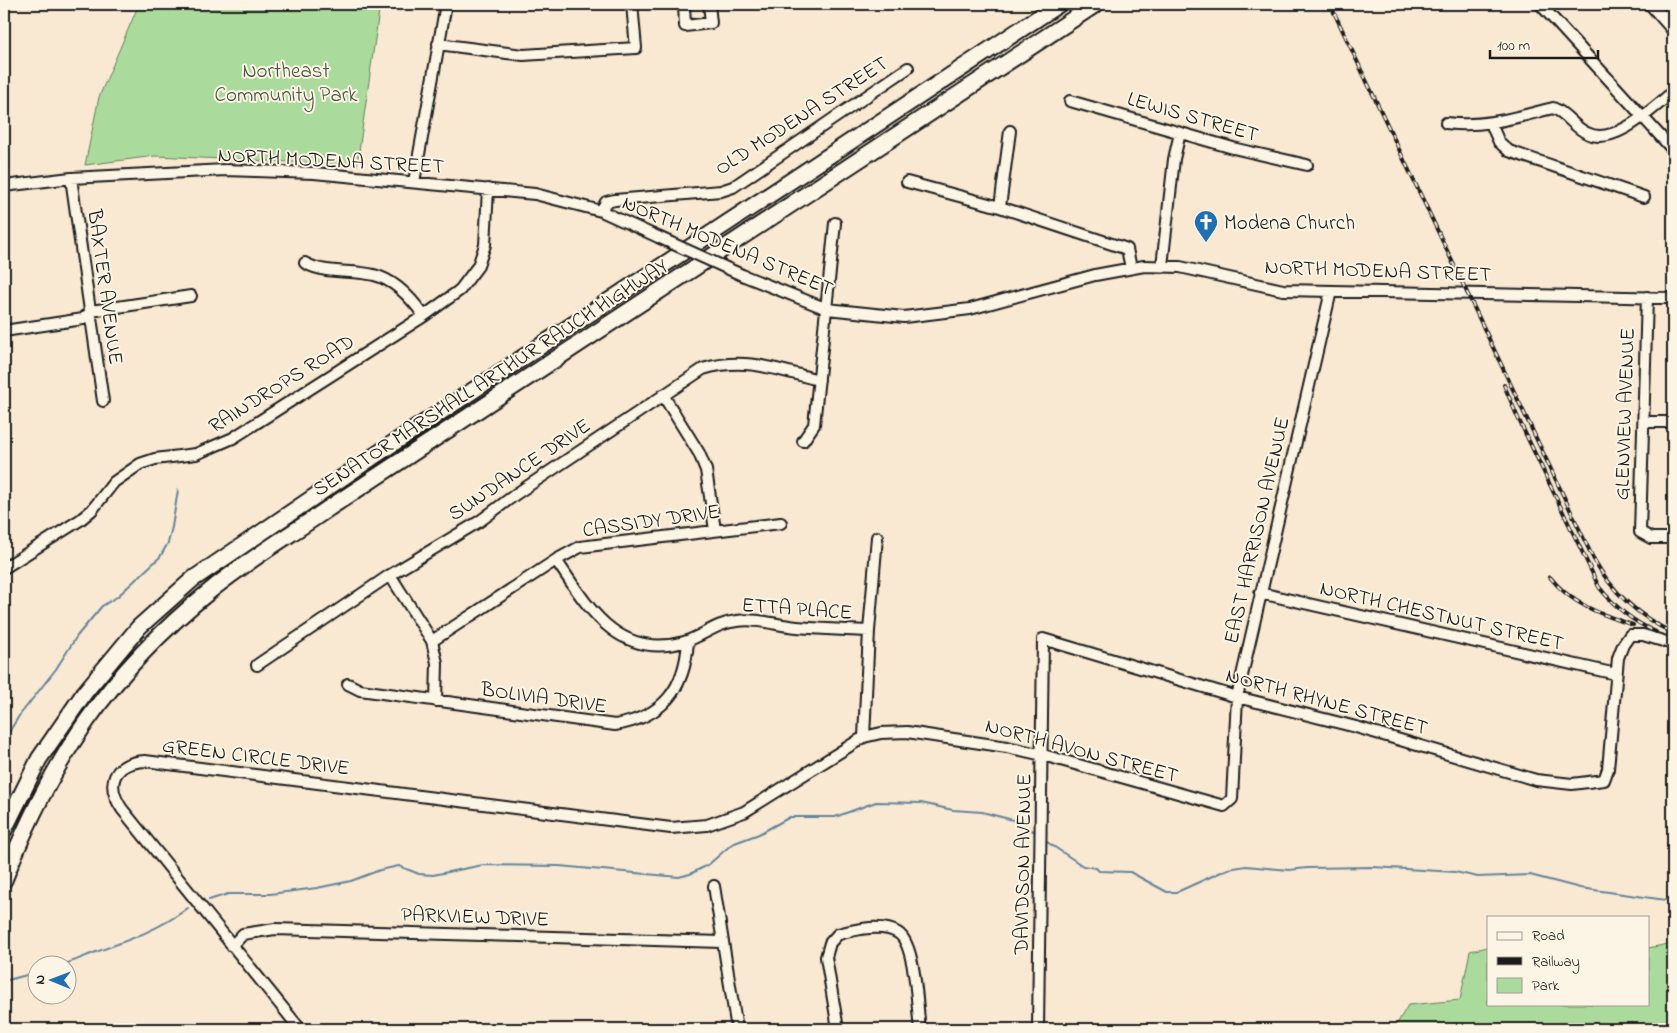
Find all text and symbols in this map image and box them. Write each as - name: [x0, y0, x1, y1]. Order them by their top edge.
- scale bar: [1490, 28, 1597, 60]
- text: 100 m: [1497, 35, 1530, 57]
- street label: OLD MODENA STREET: [710, 49, 895, 184]
- park label: Northeast Community Park: [214, 57, 358, 113]
- street label: LEWIS STREET: [1123, 85, 1261, 151]
- street label: NORTH MODENA STREET: [217, 141, 445, 183]
- street label: NORTH MODENA STREET: [617, 189, 837, 305]
- street label: BAXTER AVENUE: [78, 207, 130, 367]
- church icon: Modena Church: [1193, 209, 1219, 243]
- place label: Modena Church: [1224, 209, 1355, 239]
- street label: SENATOR MARSHALL ARTHUR RAUCH HIGHWAY: [307, 252, 675, 505]
- street label: NORTH MODENA STREET: [1264, 253, 1492, 291]
- street label: GLENVIEW AVENUE: [1608, 327, 1644, 501]
- street label: RAINDROPS ROAD: [203, 328, 361, 442]
- street label: SUNDANCE DRIVE: [443, 412, 597, 530]
- street label: EAST HARRISON AVENUE: [1217, 414, 1299, 647]
- street label: CASSIDY DRIVE: [581, 497, 722, 546]
- street label: NORTH CHESTNUT STREET: [1317, 574, 1566, 660]
- street label: ETTA PLACE: [741, 591, 853, 629]
- street label: NORTH RHYNE STREET: [1222, 662, 1431, 744]
- street label: BOLIVIA DRIVE: [478, 675, 609, 723]
- street label: NORTH AVON STREET: [982, 712, 1181, 792]
- street label: GREEN CIRCLE DRIVE: [160, 732, 351, 784]
- street label: DAVIDSON AVENUE: [1007, 773, 1041, 956]
- street label: PARKVIEW DRIVE: [400, 900, 549, 936]
- legend: [1487, 916, 1650, 1006]
- text: Road: [1532, 925, 1565, 947]
- text: Railway: [1532, 951, 1580, 974]
- north arrow: [28, 956, 78, 1006]
- text: N: [30, 975, 51, 985]
- text: Park: [1532, 975, 1560, 997]

